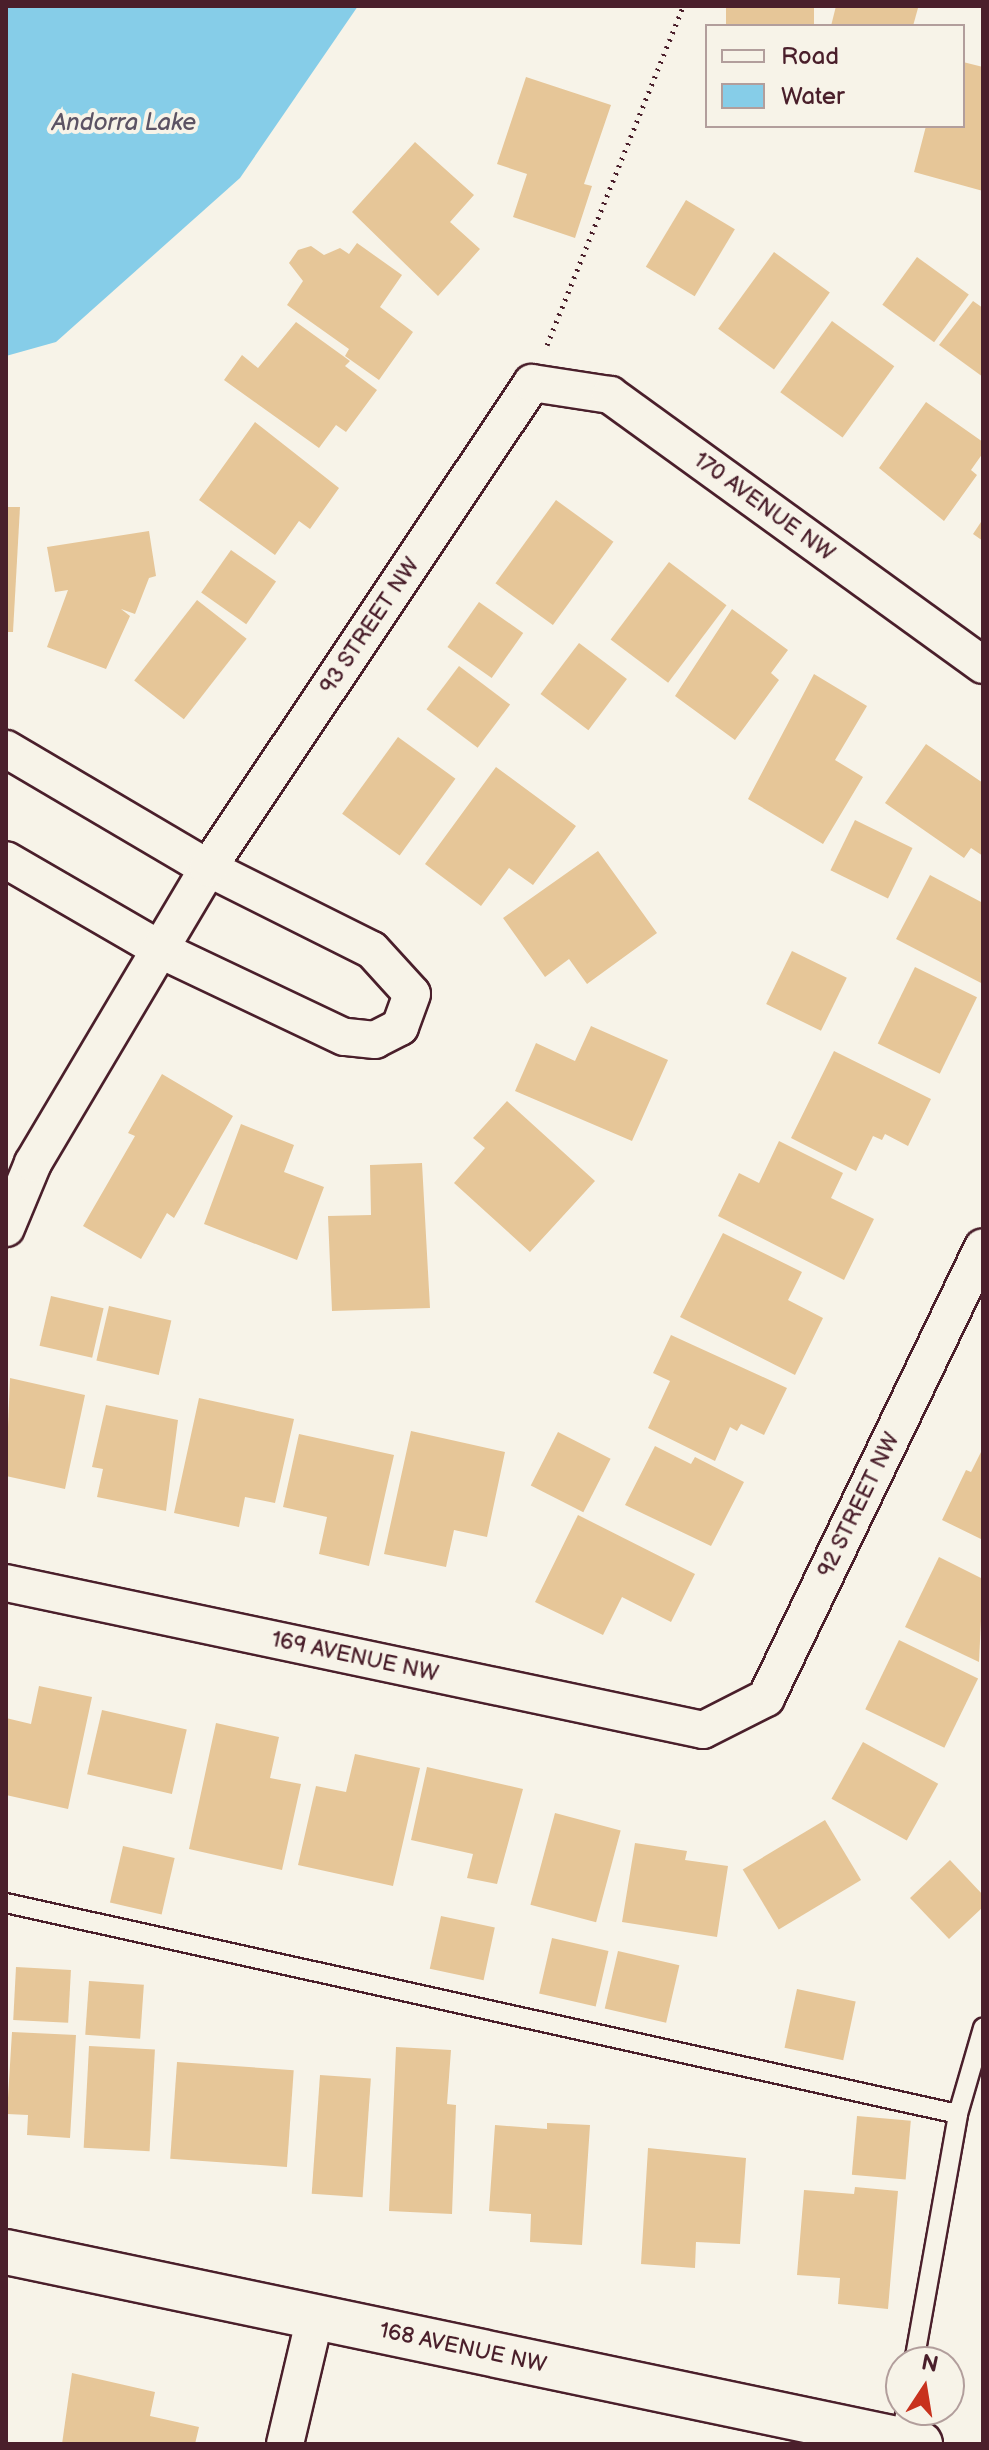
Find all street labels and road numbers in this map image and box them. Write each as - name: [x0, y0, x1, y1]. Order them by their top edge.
- street label: 170 AVENUE NW: [688, 447, 840, 567]
- street label: 93 STREET NW: [315, 553, 425, 699]
- street label: 92 STREET NW: [812, 1428, 906, 1582]
- street label: 169 AVENUE NW: [269, 1626, 441, 1688]
- street label: 168 AVENUE NW: [377, 2317, 549, 2379]

